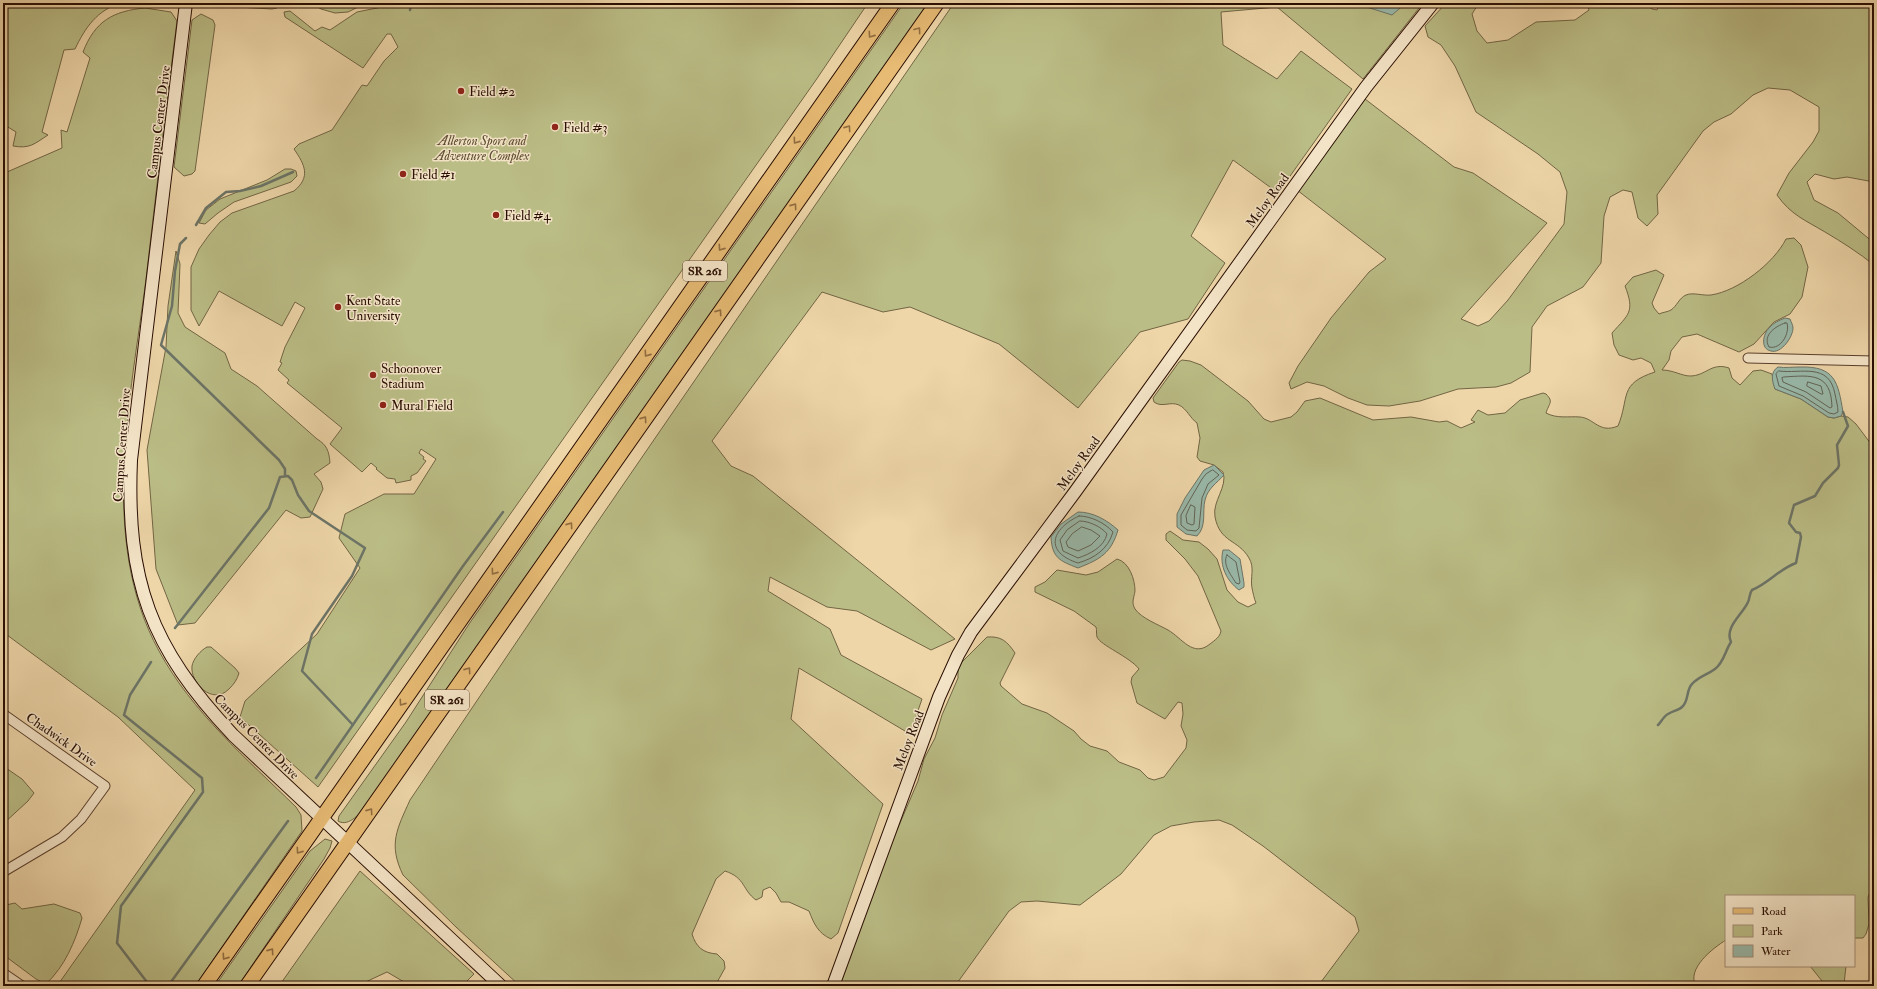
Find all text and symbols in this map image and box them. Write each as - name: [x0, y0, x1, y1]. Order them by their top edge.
- one-way arrow: [913, 27, 921, 34]
- one-way arrow: [868, 31, 876, 38]
- street label: Campus Center Drive: [144, 64, 175, 180]
- place label: Field #2: [469, 84, 516, 100]
- marker: Field #2: [456, 86, 466, 96]
- place label: Field #3: [563, 120, 608, 136]
- marker: Field #3: [550, 122, 560, 132]
- one-way arrow: [843, 125, 851, 132]
- park label: Allerton Sport and Adventure Complex: [433, 133, 530, 164]
- one-way arrow: [794, 137, 801, 144]
- place label: Field #1: [411, 167, 456, 183]
- marker: Field #1: [398, 169, 408, 179]
- street label: Meloy Road: [1243, 170, 1294, 231]
- one-way arrow: [789, 203, 796, 210]
- place label: Field #4: [504, 208, 552, 224]
- marker: Field #4: [491, 210, 501, 220]
- one-way arrow: [718, 244, 726, 251]
- road number: SR 261: [683, 261, 727, 281]
- place label: Kent State University: [346, 293, 401, 325]
- marker: Kent State University: [333, 302, 343, 312]
- one-way arrow: [714, 309, 722, 316]
- one-way arrow: [645, 350, 652, 357]
- place label: Schoonover Stadium: [381, 361, 442, 392]
- marker: Schoonover Stadium: [368, 370, 378, 380]
- street label: Campus Center Drive: [110, 387, 135, 503]
- place label: Mural Field: [391, 398, 454, 414]
- marker: Mural Field: [378, 400, 388, 410]
- one-way arrow: [639, 416, 646, 423]
- street label: Meloy Road: [1054, 433, 1105, 494]
- one-way arrow: [565, 522, 573, 529]
- one-way arrow: [491, 568, 499, 575]
- one-way arrow: [463, 667, 470, 674]
- road number: SR 261: [425, 690, 469, 710]
- street label: Campus Center Drive: [210, 691, 303, 784]
- one-way arrow: [399, 699, 407, 706]
- street label: Meloy Road: [890, 708, 929, 773]
- street label: Chadwick Drive: [23, 709, 101, 771]
- one-way arrow: [365, 808, 372, 815]
- one-way arrow: [297, 846, 304, 853]
- legend: [1725, 895, 1855, 967]
- text: Road: [1761, 904, 1786, 919]
- text: Park: [1761, 924, 1783, 939]
- text: Water: [1760, 944, 1791, 959]
- one-way arrow: [266, 949, 273, 956]
- one-way arrow: [222, 953, 230, 960]

